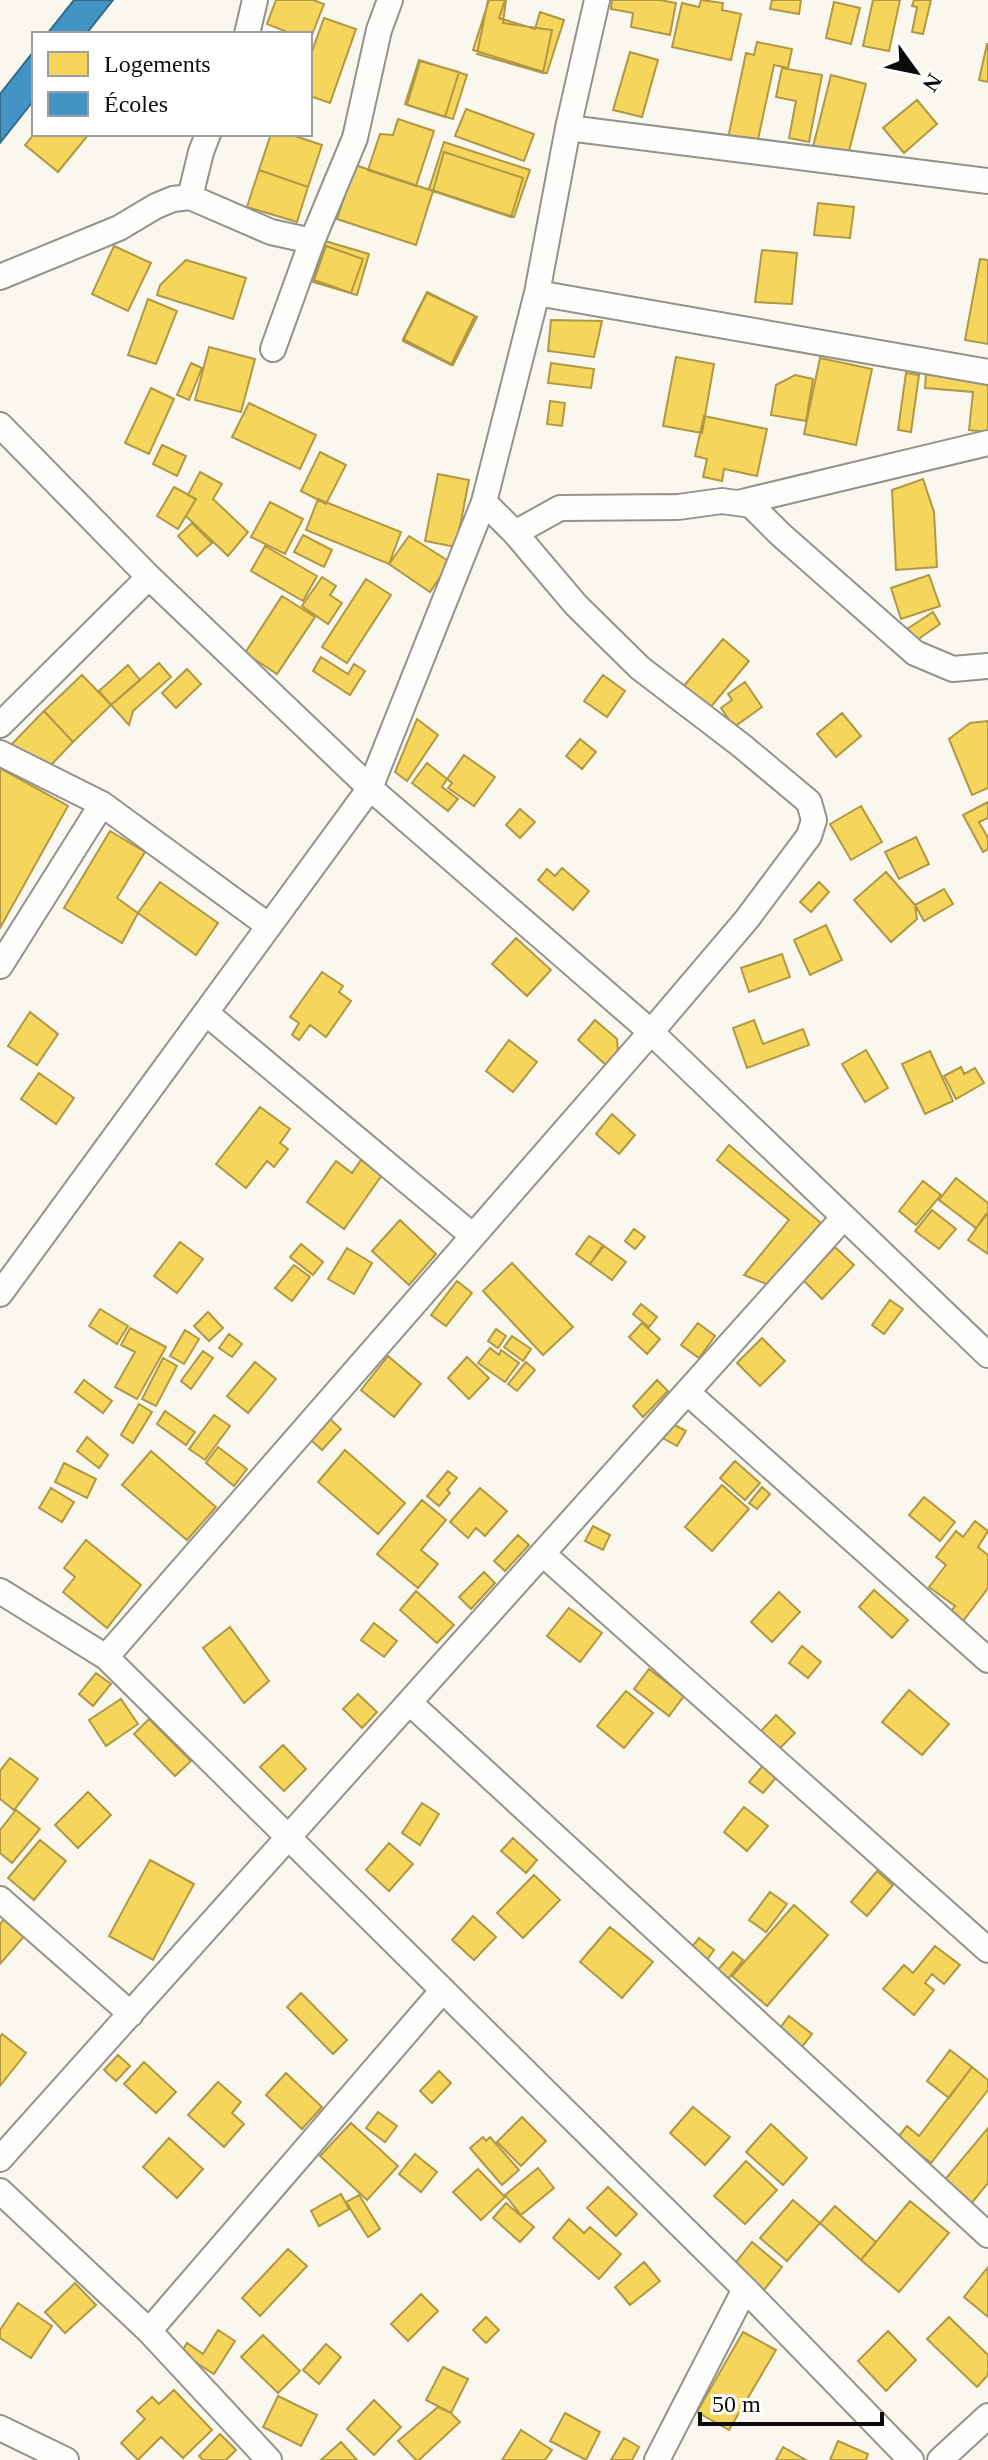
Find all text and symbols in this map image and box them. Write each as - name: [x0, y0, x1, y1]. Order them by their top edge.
- legend: [32, 32, 312, 136]
- north arrow: [876, 32, 956, 112]
- text: Logements: [104, 51, 211, 77]
- text: N: [917, 69, 947, 96]
- text: Écoles: [104, 91, 168, 117]
- scale bar: [700, 2376, 882, 2426]
- text: 50 m: [712, 2391, 761, 2417]

